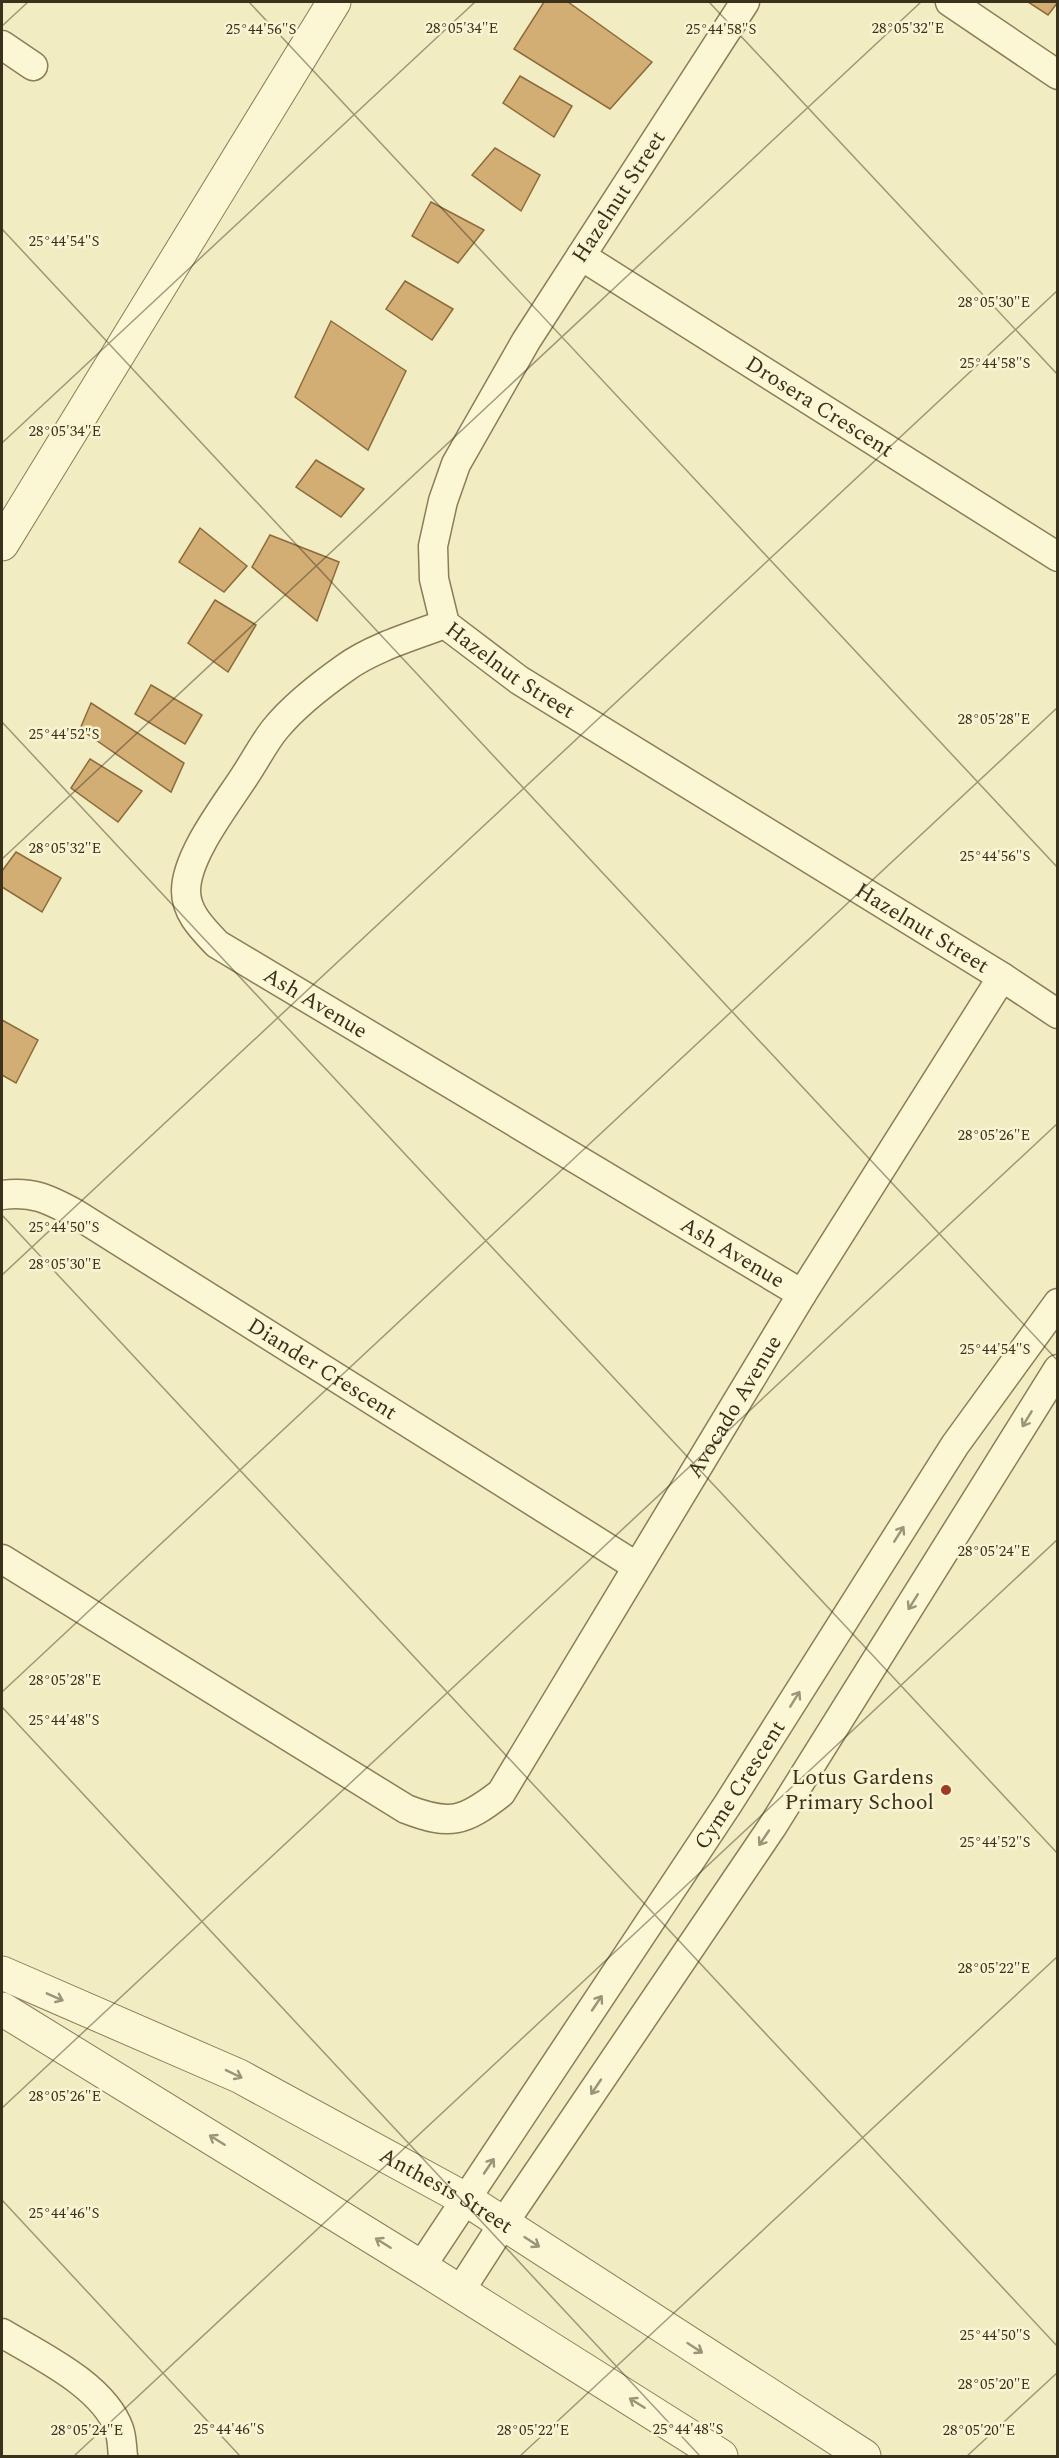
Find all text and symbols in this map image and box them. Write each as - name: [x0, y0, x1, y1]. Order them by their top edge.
- text: 28°05'34"E: [426, 17, 498, 40]
- text: 28°05'32"E: [872, 17, 944, 40]
- text: 25°44'56"S: [226, 18, 297, 41]
- text: 25°44'58"S: [686, 18, 757, 41]
- street label: Hazelnut Street: [564, 124, 674, 270]
- text: 25°44'54"S: [29, 230, 100, 253]
- text: 28°05'30"E: [958, 291, 1030, 314]
- street label: Drosera Crescent: [739, 347, 900, 466]
- text: 25°44'58"S: [960, 352, 1031, 375]
- text: 28°05'34"E: [29, 420, 101, 443]
- street label: Hazelnut Street: [438, 613, 582, 727]
- text: 28°05'28"E: [958, 708, 1030, 731]
- text: 25°44'52"S: [29, 723, 100, 746]
- text: 28°05'32"E: [29, 837, 101, 860]
- text: 25°44'56"S: [960, 845, 1031, 868]
- street label: Hazelnut Street: [849, 874, 996, 982]
- street label: Ash Avenue: [257, 959, 374, 1047]
- text: 28°05'26"E: [958, 1124, 1030, 1147]
- street label: Ash Avenue: [674, 1208, 791, 1297]
- text: 25°44'50"S: [29, 1216, 100, 1239]
- text: 28°05'30"E: [29, 1253, 101, 1276]
- street label: Diander Crescent: [241, 1309, 404, 1428]
- street label: Avocado Avenue: [678, 1329, 790, 1484]
- text: 25°44'54"S: [960, 1338, 1031, 1361]
- one-way arrow: [1021, 1410, 1033, 1427]
- one-way arrow: [893, 1526, 905, 1543]
- text: 28°05'24"E: [958, 1540, 1030, 1563]
- one-way arrow: [906, 1593, 918, 1610]
- text: 28°05'28"E: [29, 1669, 101, 1692]
- one-way arrow: [789, 1691, 801, 1708]
- text: 25°44'48"S: [29, 1709, 100, 1732]
- street label: Cyme Crescent: [686, 1713, 794, 1856]
- place label: Lotus Gardens Primary School: [784, 1761, 934, 1819]
- marker: Lotus Gardens Primary School: [939, 1783, 953, 1797]
- one-way arrow: [758, 1829, 770, 1846]
- text: 25°44'52"S: [960, 1831, 1031, 1854]
- text: 28°05'22"E: [958, 1957, 1030, 1980]
- one-way arrow: [45, 1991, 63, 2003]
- one-way arrow: [591, 1995, 603, 2012]
- one-way arrow: [224, 2069, 242, 2080]
- one-way arrow: [590, 2078, 602, 2094]
- text: 28°05'26"E: [29, 2085, 101, 2108]
- one-way arrow: [209, 2134, 226, 2146]
- street label: Anthesis Street: [373, 2139, 520, 2242]
- one-way arrow: [483, 2158, 495, 2174]
- text: 25°44'46"S: [29, 2202, 100, 2225]
- one-way arrow: [375, 2236, 392, 2248]
- one-way arrow: [523, 2236, 539, 2248]
- text: 25°44'50"S: [960, 2324, 1031, 2347]
- one-way arrow: [687, 2341, 704, 2354]
- text: 28°05'20"E: [958, 2373, 1030, 2396]
- one-way arrow: [628, 2396, 645, 2409]
- text: 25°44'46"S: [194, 2418, 265, 2441]
- text: 25°44'48"S: [653, 2418, 724, 2441]
- text: 28°05'24"E: [51, 2419, 123, 2442]
- text: 28°05'22"E: [497, 2419, 569, 2442]
- text: 28°05'20"E: [943, 2419, 1015, 2442]

